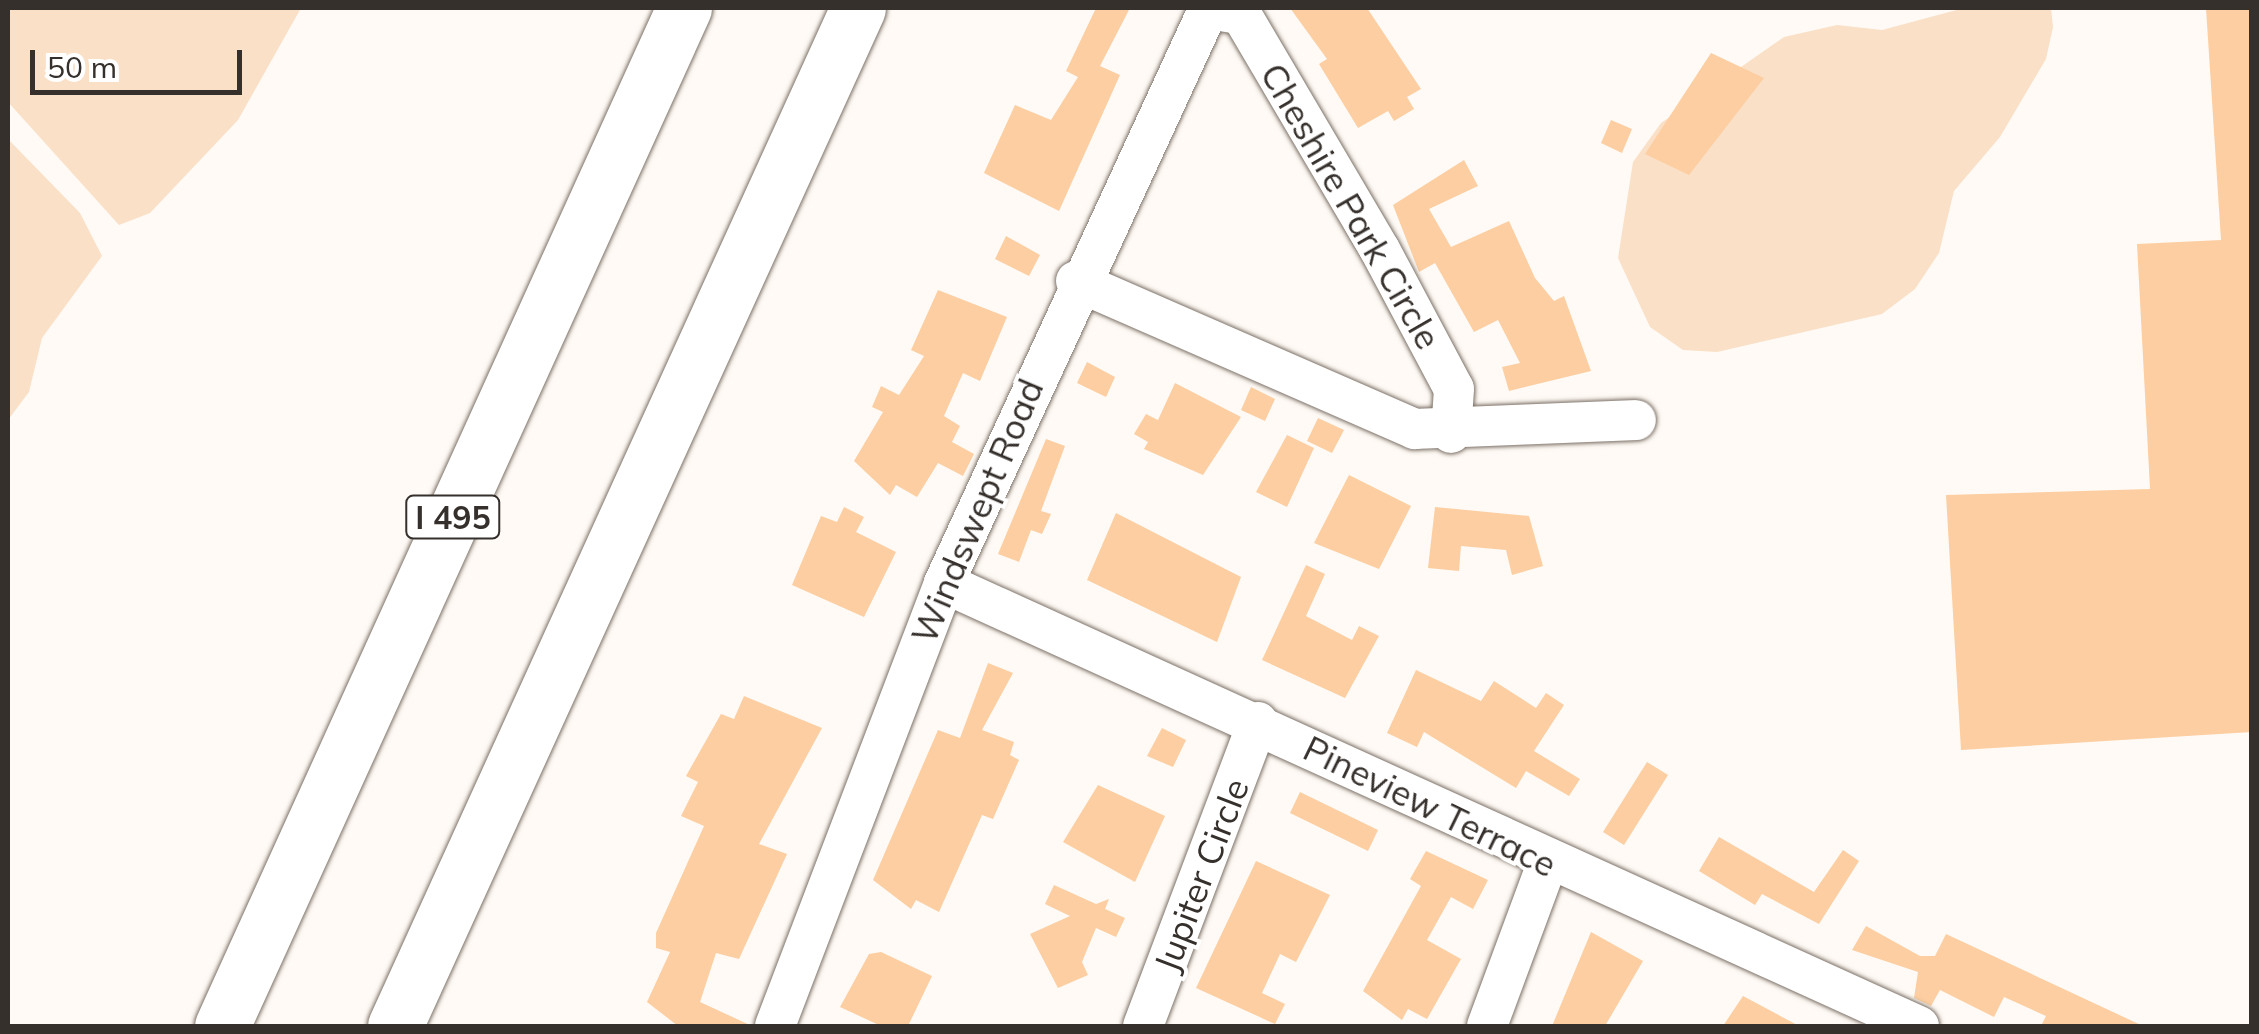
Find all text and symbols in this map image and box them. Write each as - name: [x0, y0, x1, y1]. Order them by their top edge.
- scale bar: [35, 30, 248, 92]
- text: 50 m: [47, 48, 117, 86]
- street label: Cheshire Park Circle: [1252, 56, 1450, 356]
- street label: Windswept Road: [902, 373, 1052, 649]
- road number: I 495: [403, 490, 503, 544]
- street label: Pineview Terrace: [1297, 727, 1563, 885]
- street label: Jupiter Circle: [1145, 773, 1257, 977]

